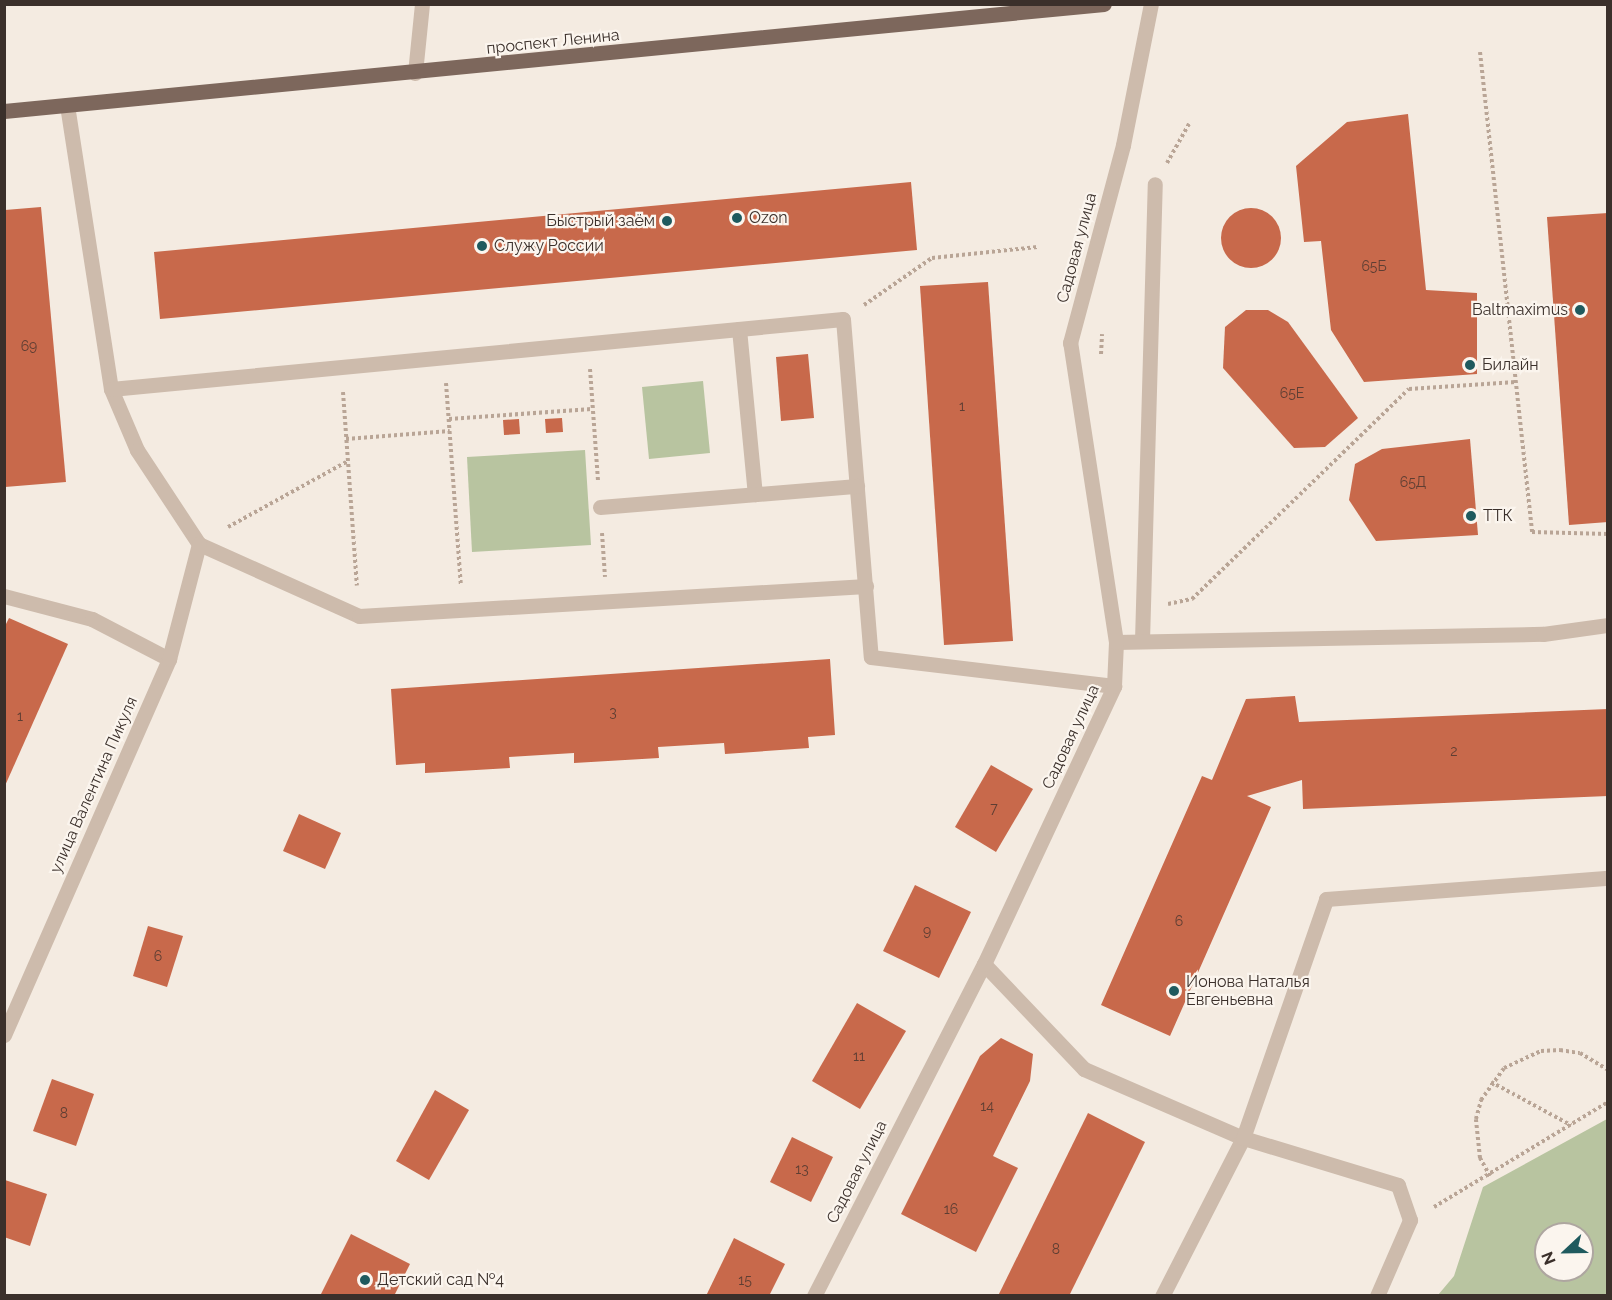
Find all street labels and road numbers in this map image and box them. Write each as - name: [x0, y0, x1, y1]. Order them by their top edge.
- street label: проспект Ленина: [486, 25, 620, 59]
- street label: Садовая улица: [1053, 191, 1101, 305]
- street label: Садовая улица: [1038, 682, 1104, 792]
- street label: улица Валентина Пикуля: [46, 694, 142, 876]
- street label: Садовая улица: [823, 1117, 891, 1227]

